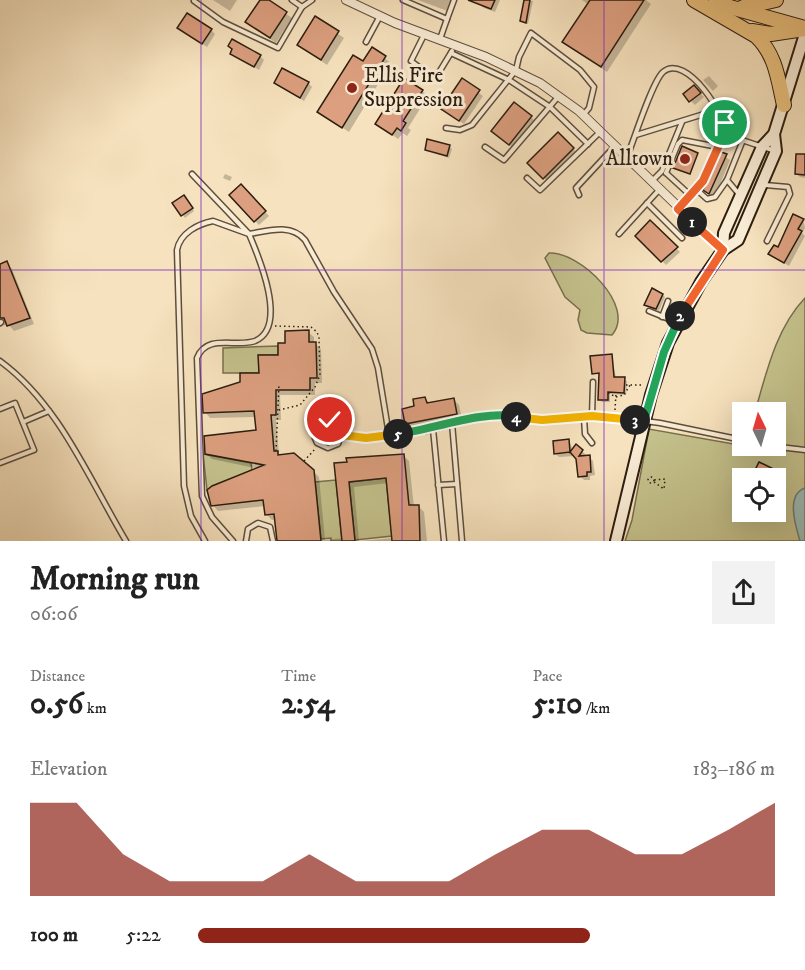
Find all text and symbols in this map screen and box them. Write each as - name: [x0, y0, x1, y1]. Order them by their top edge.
- place label: Ellis Fire Suppression: [364, 63, 463, 113]
- marker: Ellis Fire Suppression: [345, 81, 359, 95]
- pin: [699, 97, 750, 148]
- icon: arrive: [708, 106, 741, 139]
- place label: Alltown: [606, 146, 673, 172]
- marker: Alltown: [678, 152, 692, 166]
- pin: 1: [677, 207, 707, 237]
- text: 1: [689, 212, 695, 232]
- pin: 2: [665, 301, 695, 331]
- text: 2: [676, 306, 684, 326]
- pin: [304, 394, 355, 445]
- pin: 4: [501, 402, 531, 432]
- north arrow: [732, 402, 786, 456]
- map controls: [732, 402, 786, 522]
- icon: check: [313, 403, 346, 436]
- pin: 3: [620, 405, 650, 435]
- text: 4: [511, 407, 521, 427]
- text: 3: [632, 410, 638, 430]
- pin: 5: [383, 419, 413, 449]
- text: 5: [394, 424, 402, 444]
- button: locate: [732, 468, 786, 522]
- text: Morning run: [30, 559, 199, 600]
- button: share: [712, 561, 775, 624]
- text: 06:06: [30, 602, 78, 627]
- text: Distance: [30, 666, 85, 686]
- text: Time: [281, 666, 316, 686]
- text: Pace: [533, 666, 562, 686]
- text: 0.56: [30, 686, 83, 723]
- text: 2:54: [281, 686, 334, 723]
- text: 5:10: [533, 686, 582, 723]
- text: km: [83, 698, 107, 718]
- text: /km: [582, 698, 610, 718]
- text: Elevation: [30, 757, 107, 782]
- text: 183–186 m: [693, 757, 775, 782]
- text: 100 m: [30, 923, 78, 948]
- text: 5:22: [126, 923, 161, 948]

